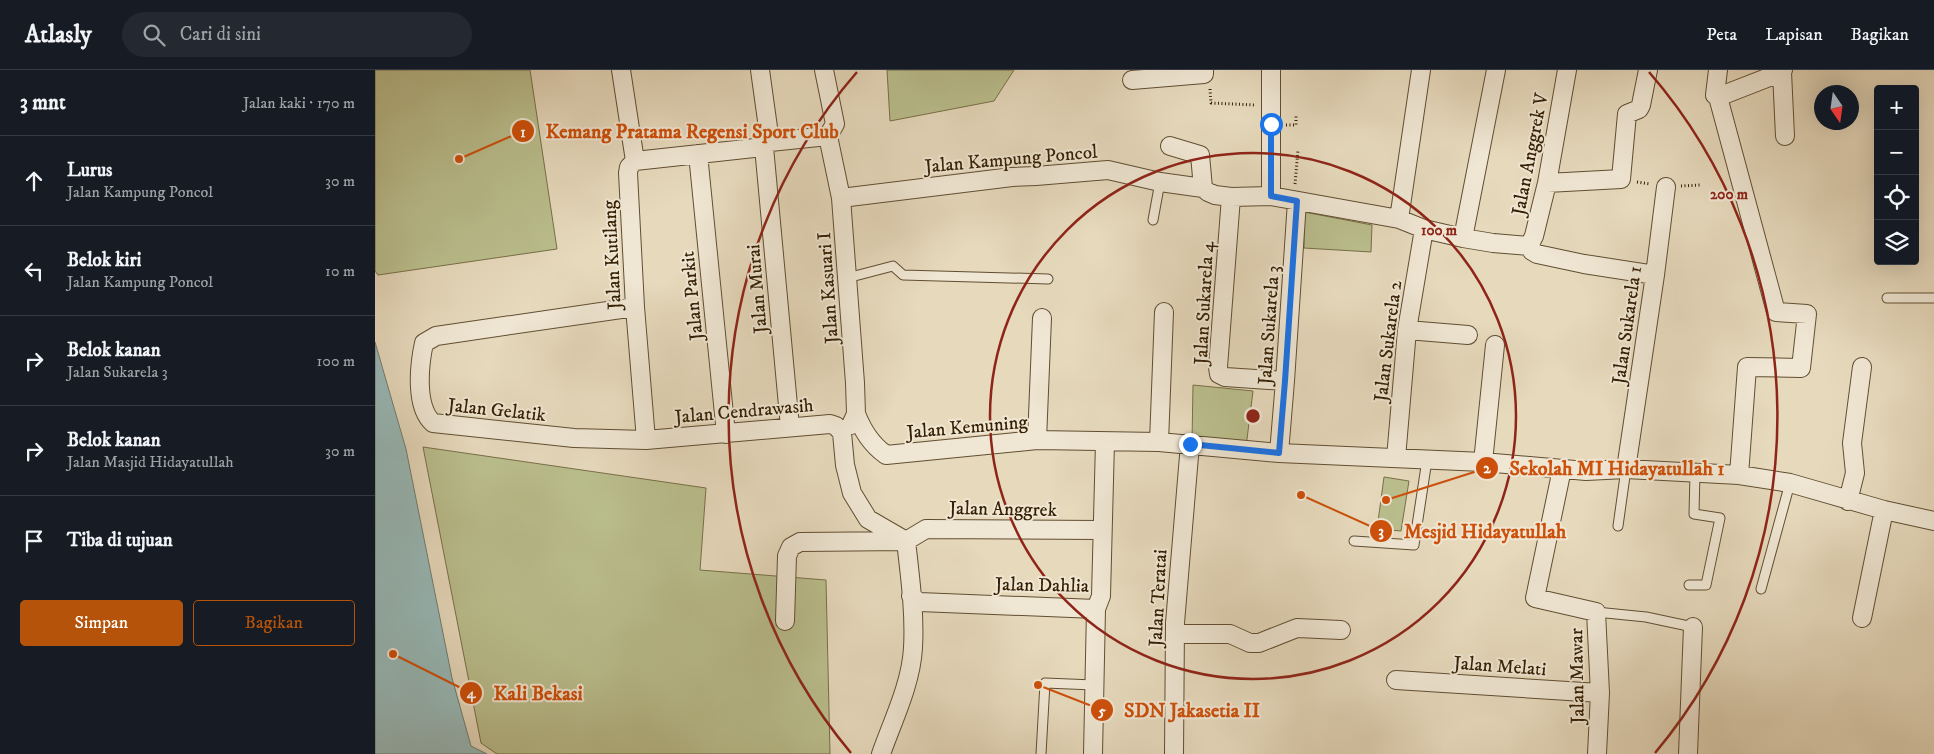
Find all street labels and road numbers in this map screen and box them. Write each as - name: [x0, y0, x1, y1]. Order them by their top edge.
- street label: Jalan Anggrek V: [1507, 90, 1554, 219]
- street label: Jalan Kampung Poncol: [922, 140, 1099, 179]
- street label: Jalan Kutilang: [598, 199, 627, 312]
- street label: Jalan Kasuari I: [813, 231, 844, 347]
- street label: Jalan Sukarela 4: [1190, 240, 1219, 367]
- street label: Jalan Murai: [742, 243, 773, 336]
- street label: Jalan Parkit: [676, 250, 709, 344]
- street label: Jalan Sukarela 1: [1608, 264, 1647, 388]
- street label: Jalan Sukarela 3: [1254, 265, 1285, 388]
- street label: Jalan Sukarela 2: [1369, 279, 1407, 405]
- street label: Jalan Gelatik: [445, 394, 548, 427]
- street label: Jalan Cendrawasih: [672, 394, 815, 429]
- street label: Jalan Kemuning: [904, 411, 1029, 444]
- street label: Jalan Anggrek: [947, 497, 1058, 522]
- street label: Jalan Teratai: [1144, 549, 1173, 649]
- street label: Jalan Dahlia: [993, 573, 1089, 598]
- street label: Jalan Mawar: [1565, 628, 1590, 726]
- street label: Jalan Melati: [1451, 652, 1547, 681]

